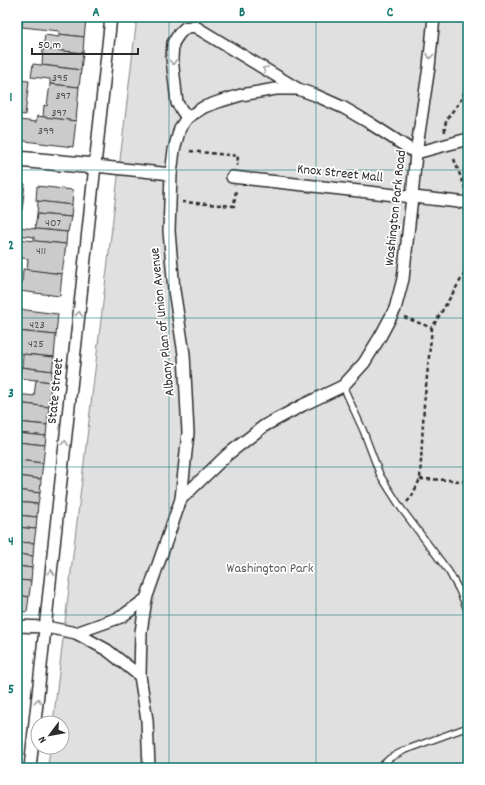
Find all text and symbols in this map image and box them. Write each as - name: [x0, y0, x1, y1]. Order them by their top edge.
- text: A: [92, 4, 100, 23]
- text: B: [239, 4, 245, 23]
- text: C: [387, 4, 394, 23]
- scale bar: [32, 30, 138, 56]
- text: 50 m: [38, 37, 61, 54]
- one-way arrow: [426, 53, 435, 59]
- one-way arrow: [168, 59, 177, 65]
- one-way arrow: [262, 66, 269, 74]
- house number: 395: [52, 70, 68, 87]
- house number: 397: [55, 88, 71, 105]
- text: 1: [10, 89, 13, 108]
- house number: 397: [51, 105, 67, 122]
- house number: 399: [38, 123, 54, 140]
- street label: Washington Park Road: [380, 149, 412, 267]
- street label: Knox Street Mall: [296, 160, 385, 189]
- house number: 407: [45, 215, 61, 232]
- text: 2: [8, 237, 14, 256]
- house number: 411: [36, 243, 46, 260]
- street label: Albany Plan of Union Avenue: [145, 247, 181, 397]
- one-way arrow: [74, 311, 83, 317]
- house number: 423: [29, 317, 45, 334]
- house number: 425: [28, 336, 44, 353]
- street label: State Street: [43, 357, 69, 425]
- text: 3: [8, 385, 14, 404]
- one-way arrow: [60, 440, 69, 446]
- text: 4: [8, 533, 14, 552]
- park label: Washington Park: [227, 559, 314, 579]
- one-way arrow: [47, 569, 56, 575]
- text: 5: [8, 681, 14, 700]
- one-way arrow: [33, 698, 42, 704]
- north arrow: [30, 715, 70, 755]
- text: N: [35, 732, 51, 746]

